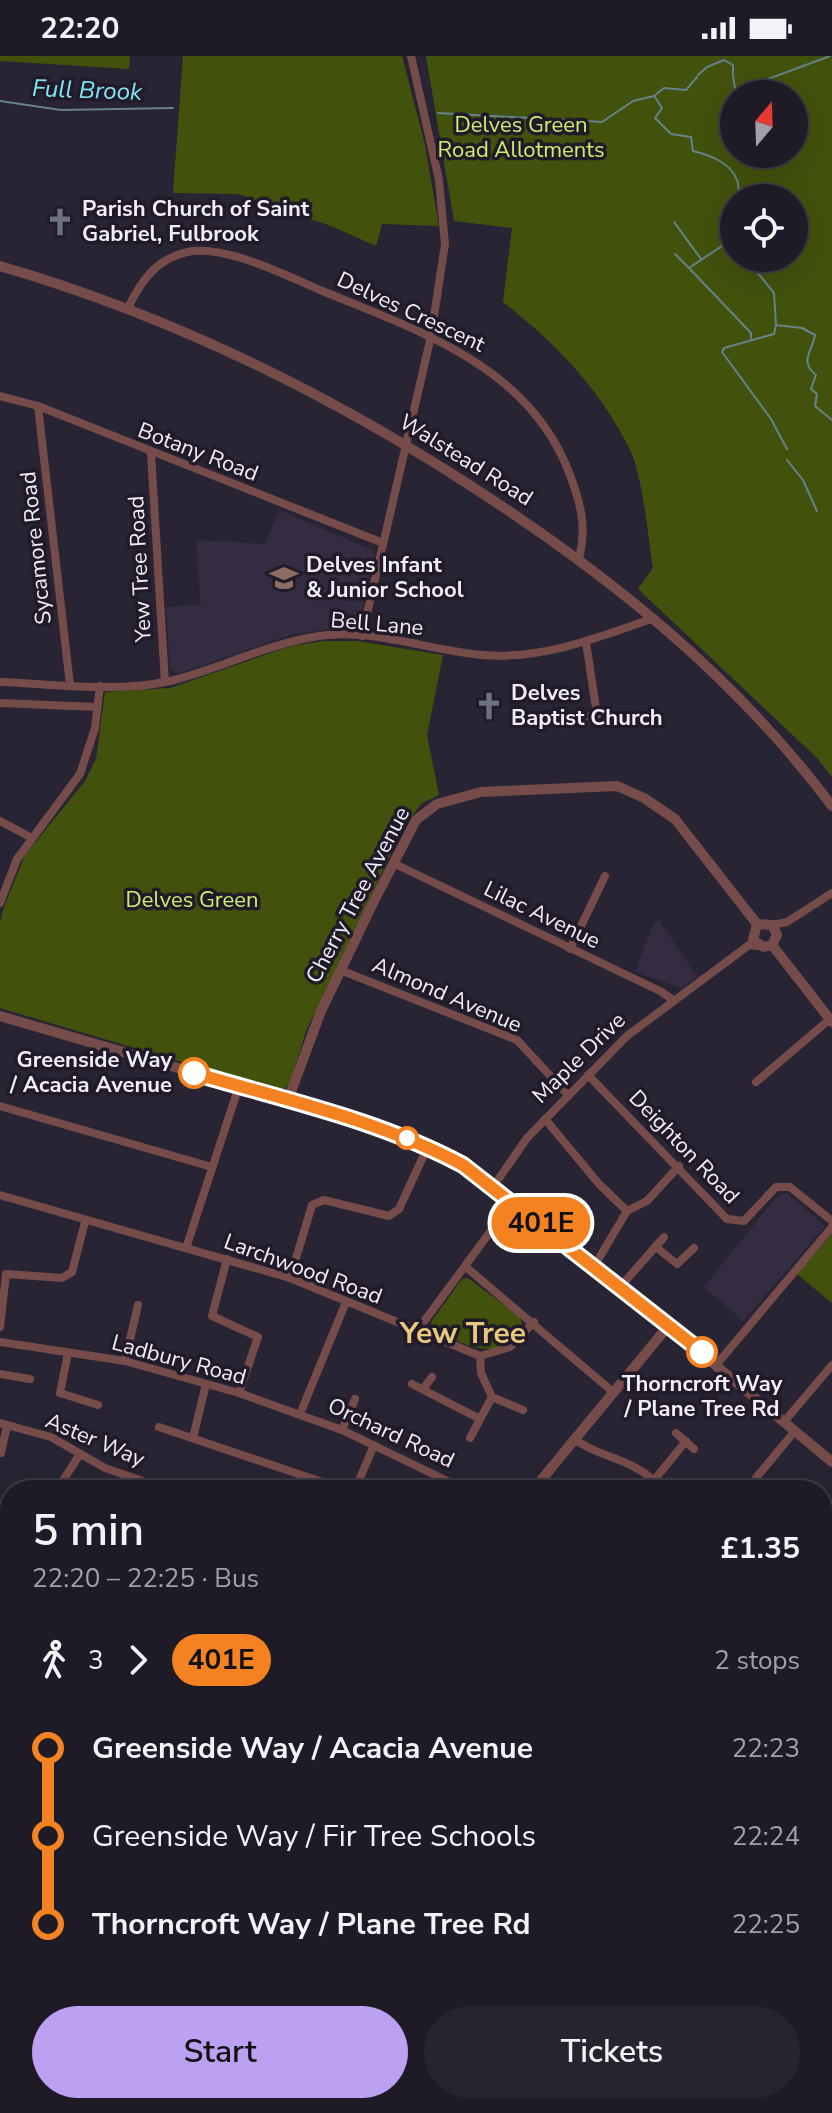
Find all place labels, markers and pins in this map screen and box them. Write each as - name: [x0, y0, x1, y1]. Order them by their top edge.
- place label: Parish Church of Saint Gabriel, Fulbrook: [82, 194, 310, 249]
- church icon: Parish Church of Saint Gabriel, Fulbrook: [45, 207, 75, 237]
- place label: Delves Infant & Junior School: [306, 550, 464, 605]
- school or university icon: Delves Infant & Junior School: [269, 563, 299, 593]
- place label: Delves Baptist Church: [511, 678, 663, 733]
- church icon: Delves Baptist Church: [474, 691, 504, 721]
- place label: Greenside Way / Acacia Avenue: [9, 1045, 172, 1100]
- marker: Greenside Way / Acacia Avenue: [179, 1058, 209, 1088]
- unlabelled marker: [396, 1127, 418, 1149]
- marker: Thorncroft Way / Plane Tree Rd: [687, 1337, 717, 1367]
- place label: Thorncroft Way / Plane Tree Rd: [622, 1369, 783, 1424]

